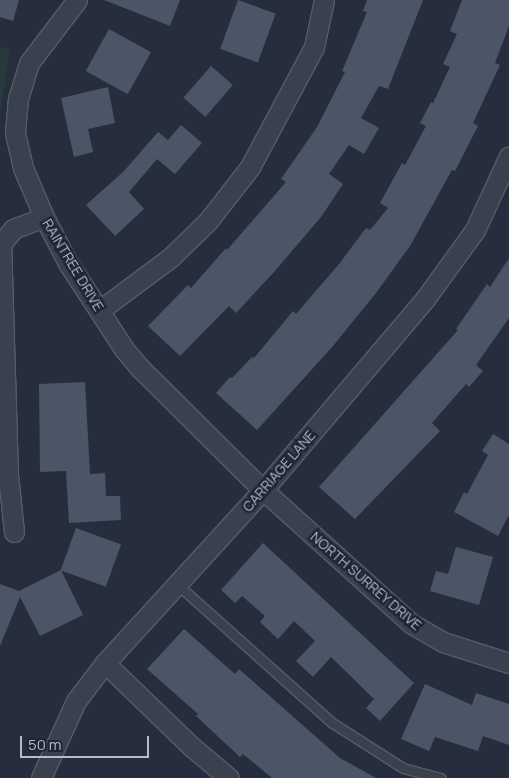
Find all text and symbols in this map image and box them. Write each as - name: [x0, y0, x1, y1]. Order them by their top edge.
- street label: RAINTREE DRIVE: [39, 216, 107, 314]
- street label: CARRIAGE LANE: [239, 427, 319, 515]
- street label: NORTH SURREY DRIVE: [307, 528, 425, 634]
- scale bar: [22, 726, 151, 758]
- text: 50 m: [28, 734, 62, 755]

